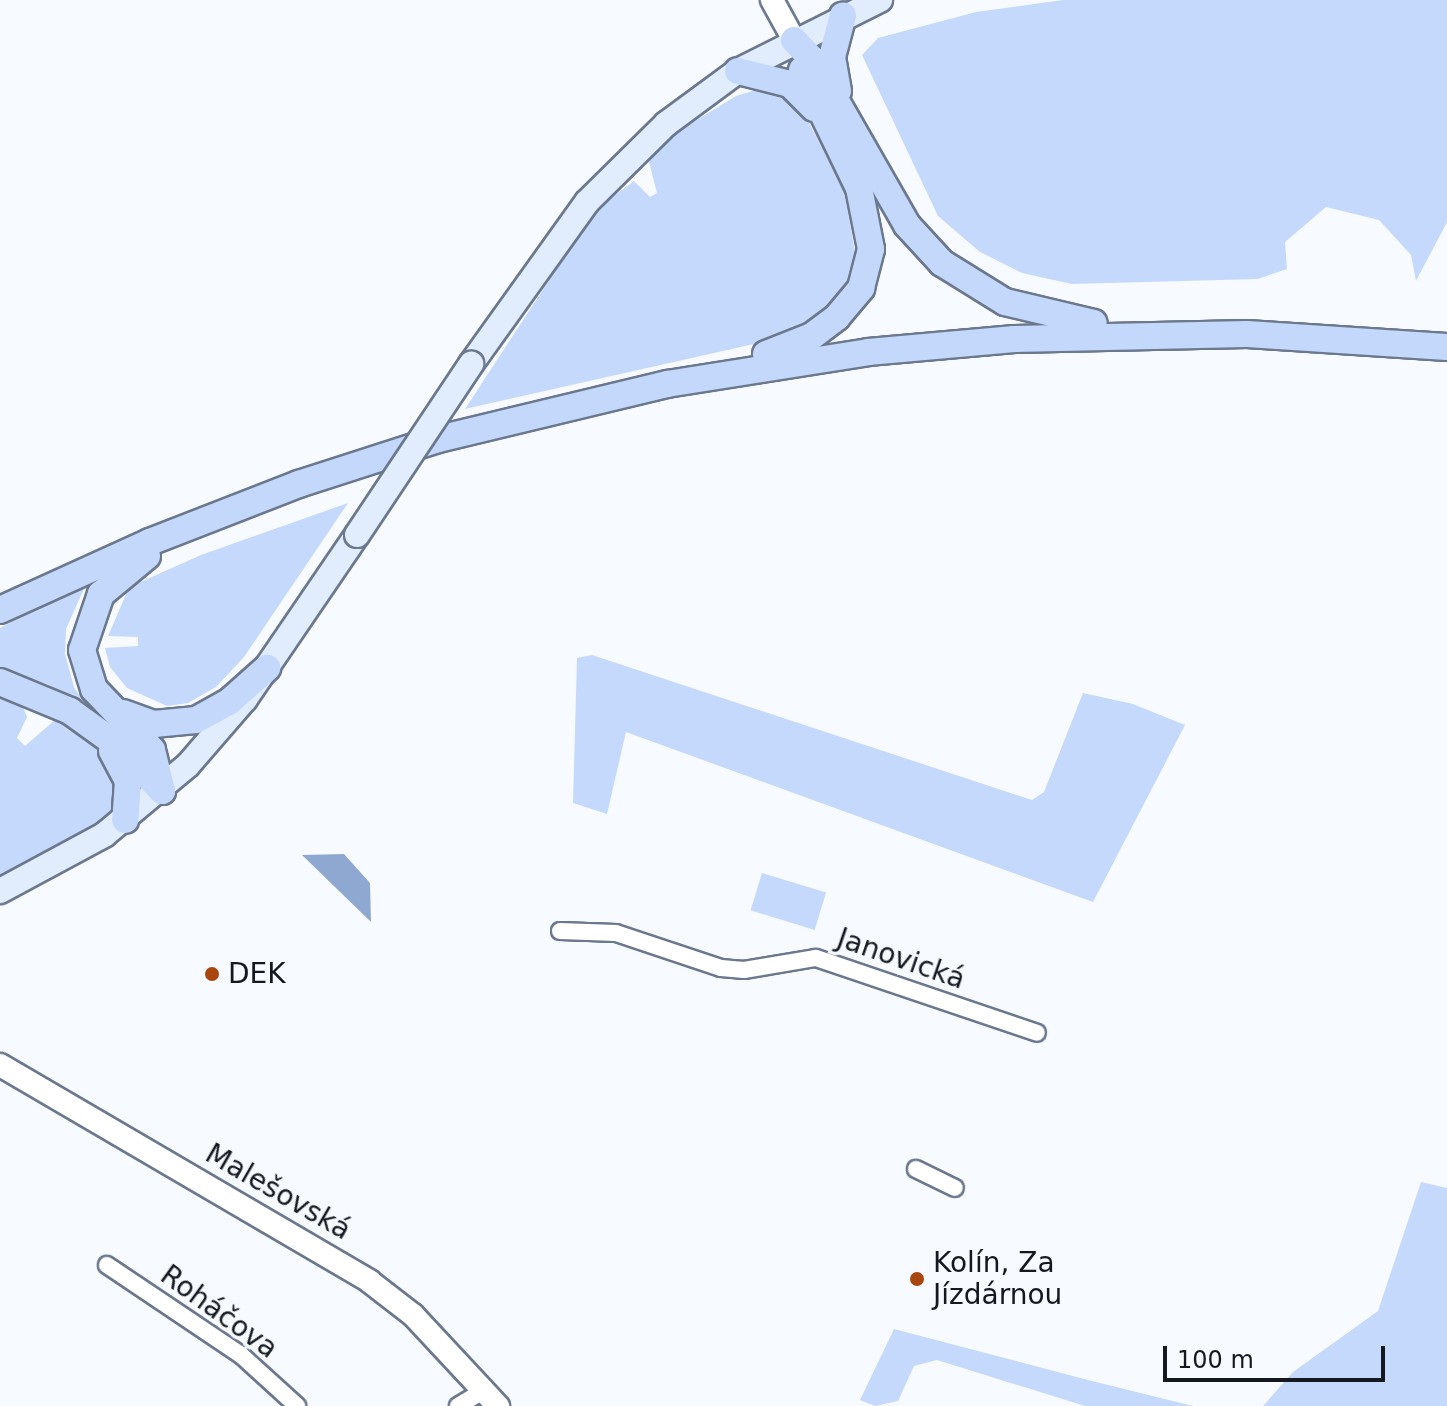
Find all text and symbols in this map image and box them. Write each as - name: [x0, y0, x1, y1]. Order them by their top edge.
- street label: Janovická: [833, 921, 969, 997]
- place label: DEK: [228, 957, 286, 991]
- marker: DEK: [203, 965, 221, 983]
- street label: Malešovská: [199, 1137, 357, 1247]
- place label: Kolín, Za Jízdárnou: [933, 1246, 1062, 1312]
- street label: Roháčova: [154, 1258, 284, 1366]
- marker: Kolín, Za Jízdárnou: [908, 1270, 926, 1288]
- scale bar: [1167, 1330, 1389, 1380]
- text: 100 m: [1177, 1346, 1254, 1374]

